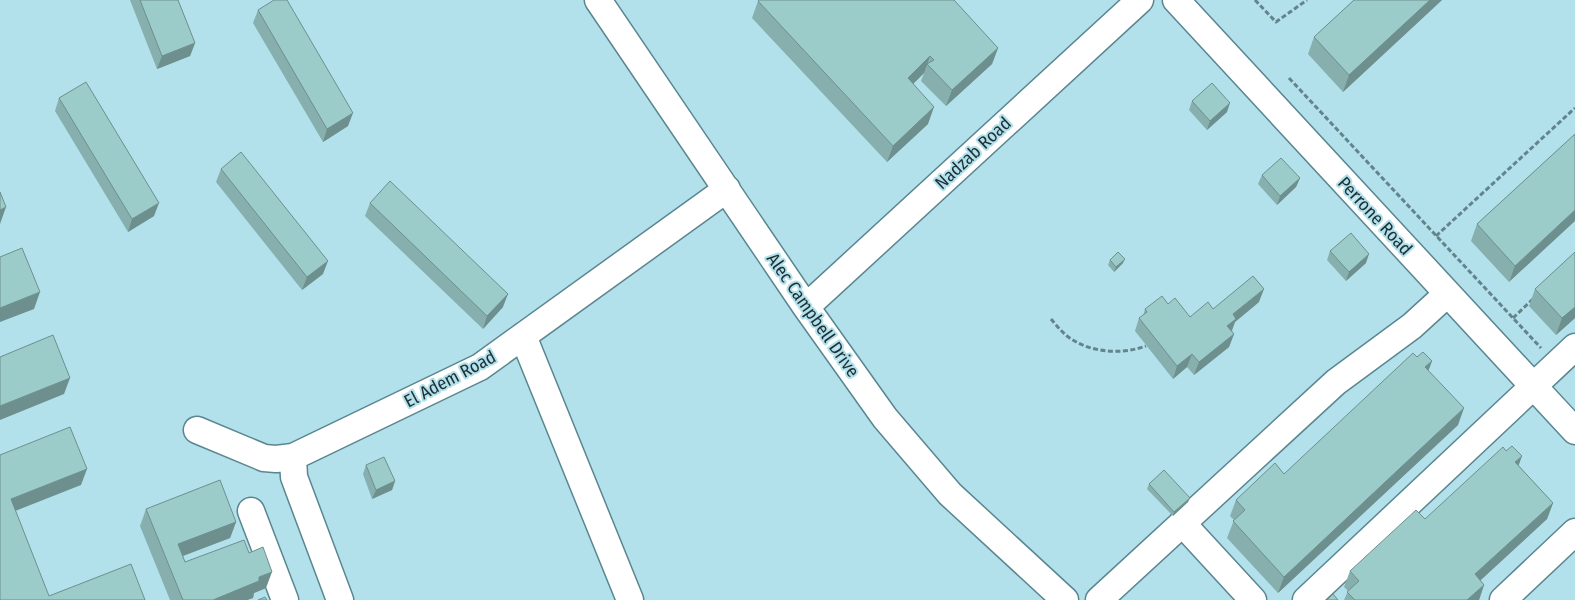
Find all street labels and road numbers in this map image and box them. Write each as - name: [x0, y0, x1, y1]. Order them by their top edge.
- street label: Nadzab Road: [930, 112, 1016, 194]
- street label: Perrone Road: [1333, 172, 1417, 260]
- street label: Alec Campbell Drive: [762, 249, 864, 381]
- street label: El Adem Road: [400, 346, 500, 412]

